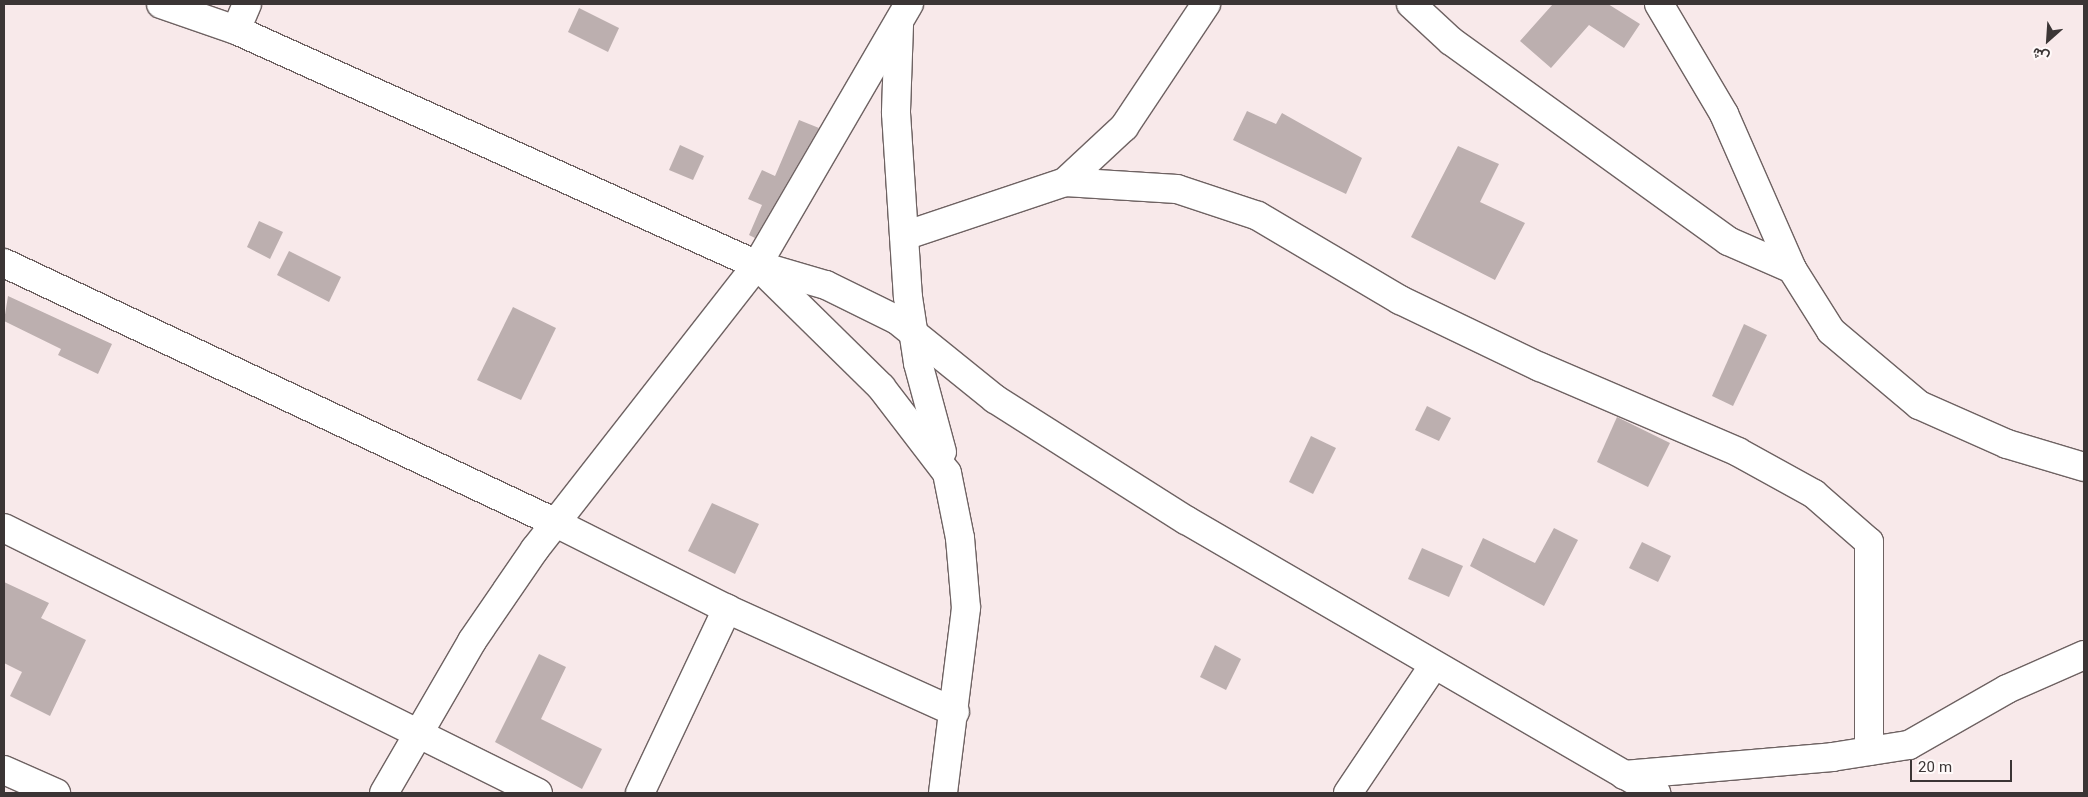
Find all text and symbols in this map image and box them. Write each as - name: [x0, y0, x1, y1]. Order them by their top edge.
- north arrow: [2023, 15, 2073, 65]
- text: ش: [2029, 40, 2054, 67]
- scale bar: [1913, 750, 2016, 782]
- text: 20 m: [1918, 757, 1952, 780]

